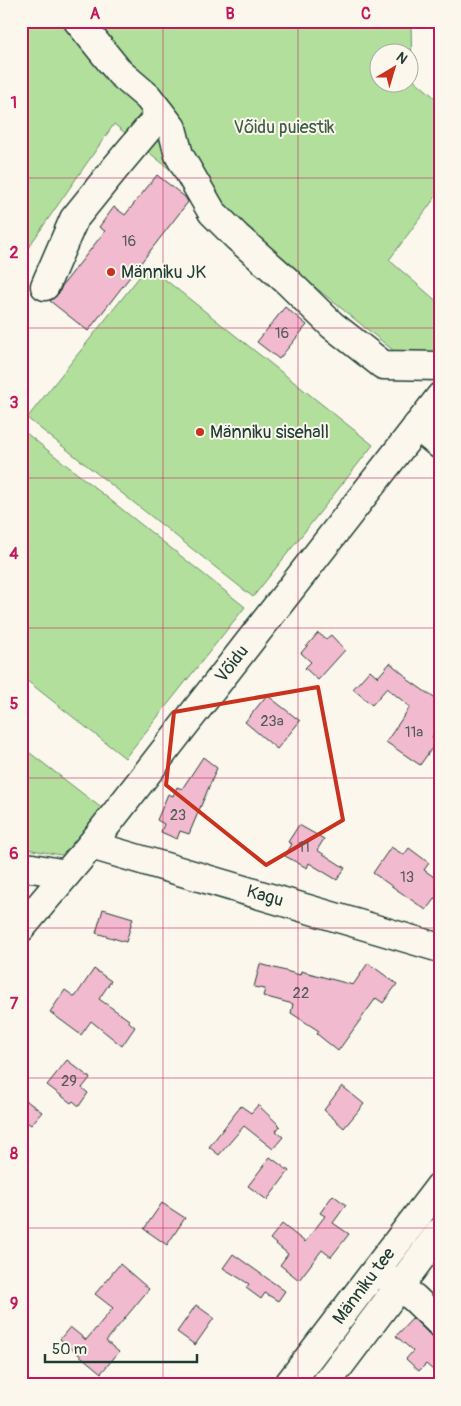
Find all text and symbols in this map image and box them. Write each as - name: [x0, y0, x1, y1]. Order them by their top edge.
- text: A: [90, 4, 101, 24]
- text: B: [225, 4, 235, 24]
- text: C: [361, 4, 371, 24]
- north arrow: [368, 42, 418, 92]
- text: N: [393, 49, 411, 68]
- text: 1: [11, 93, 17, 113]
- park label: Võidu puiestik: [233, 116, 335, 139]
- house number: 16: [122, 232, 136, 251]
- text: 2: [10, 243, 19, 263]
- place label: Männiku JK: [121, 261, 206, 284]
- marker: Männiku JK: [105, 266, 117, 278]
- house number: 16: [275, 324, 289, 343]
- text: 3: [10, 393, 19, 413]
- place label: Männiku sisehall: [210, 421, 329, 444]
- marker: Männiku sisehall: [194, 426, 206, 438]
- text: 4: [9, 544, 19, 564]
- street label: Võidu: [210, 640, 254, 688]
- text: 5: [10, 694, 19, 714]
- house number: 23a: [260, 712, 284, 731]
- house number: 11a: [405, 723, 423, 742]
- house number: 23: [170, 806, 186, 825]
- house number: 11: [298, 838, 310, 857]
- text: 6: [9, 844, 19, 864]
- house number: 13: [400, 868, 414, 887]
- street label: Kagu: [244, 880, 286, 912]
- house number: 22: [293, 984, 309, 1003]
- text: 7: [10, 994, 19, 1014]
- house number: 29: [61, 1072, 77, 1091]
- text: 8: [10, 1144, 18, 1164]
- street label: Männiku tee: [328, 1243, 401, 1329]
- text: 9: [10, 1294, 18, 1314]
- scale bar: [45, 1331, 198, 1363]
- text: 50 m: [52, 1340, 87, 1359]

